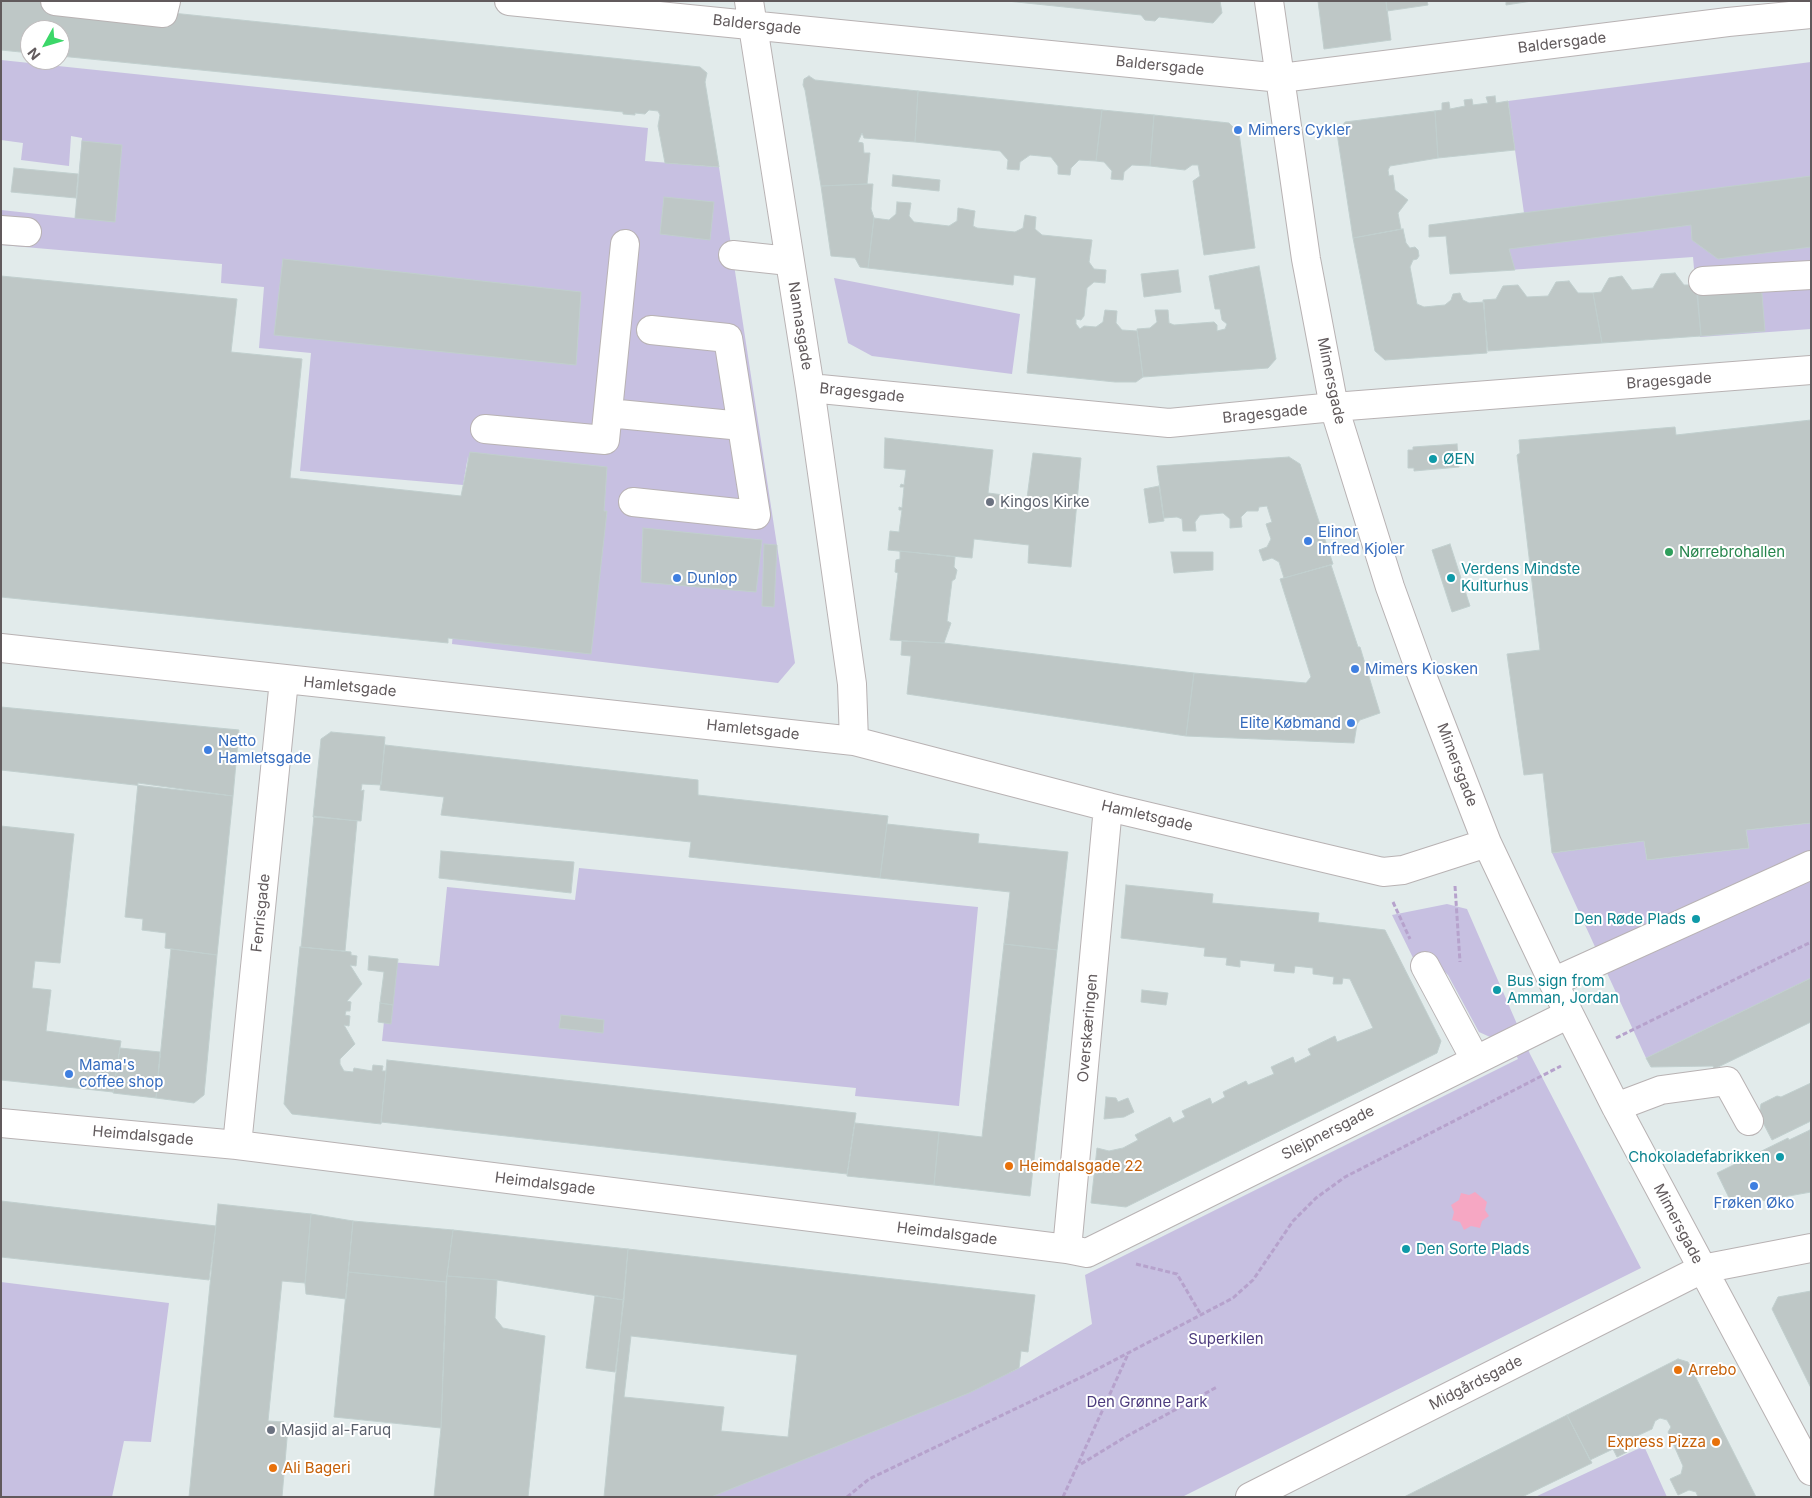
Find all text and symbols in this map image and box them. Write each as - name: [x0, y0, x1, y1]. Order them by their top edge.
- street label: Baldersgade: [712, 11, 802, 39]
- north arrow: [20, 20, 70, 70]
- street label: Baldersgade: [1517, 29, 1607, 57]
- text: N: [24, 45, 44, 64]
- street label: Baldersgade: [1115, 52, 1205, 80]
- place label: Mimers Cykler: [1248, 121, 1351, 139]
- marker: Mimers Cykler: [1232, 124, 1244, 136]
- street label: Nannasgade: [784, 280, 816, 372]
- street label: Mimersgade: [1313, 336, 1349, 426]
- street label: Bragesgade: [1626, 369, 1712, 393]
- street label: Bragesgade: [819, 380, 905, 406]
- street label: Bragesgade: [1222, 401, 1308, 427]
- place label: ØEN: [1443, 450, 1475, 468]
- marker: ØEN: [1427, 453, 1439, 465]
- place label: Kingos Kirke: [1000, 493, 1090, 511]
- marker: Kingos Kirke: [984, 496, 996, 508]
- place label: Elinor Infred Kjoler: [1318, 523, 1405, 558]
- marker: Elinor Infred Kjoler: [1302, 535, 1314, 547]
- place label: Nørrebrohallen: [1679, 543, 1785, 561]
- marker: Nørrebrohallen: [1663, 546, 1675, 558]
- place label: Verdens Mindste Kulturhus: [1461, 560, 1580, 595]
- place label: Dunlop: [687, 569, 737, 587]
- marker: Dunlop: [671, 572, 683, 584]
- marker: Verdens Mindste Kulturhus: [1445, 572, 1457, 584]
- place label: Mimers Kiosken: [1365, 660, 1478, 678]
- marker: Mimers Kiosken: [1349, 663, 1361, 675]
- street label: Hamletsgade: [303, 673, 397, 701]
- place label: Elite Købmand: [1240, 714, 1341, 732]
- street label: Hamletsgade: [706, 716, 800, 744]
- marker: Elite Købmand: [1345, 717, 1357, 729]
- street label: Mimersgade: [1433, 721, 1481, 809]
- place label: Netto Hamletsgade: [218, 732, 311, 767]
- marker: Netto Hamletsgade: [202, 744, 214, 756]
- street label: Hamletsgade: [1100, 797, 1194, 835]
- street label: Fenrisgade: [248, 873, 274, 953]
- place label: Den Røde Plads: [1574, 910, 1686, 928]
- marker: Den Røde Plads: [1690, 913, 1702, 925]
- place label: Bus sign from Amman, Jordan: [1507, 972, 1619, 1007]
- street label: Overskæringen: [1074, 973, 1102, 1083]
- marker: Bus sign from Amman, Jordan: [1491, 984, 1503, 996]
- place label: Mama's coffee shop: [79, 1056, 163, 1091]
- marker: Mama's coffee shop: [63, 1068, 75, 1080]
- street label: Slejpnersgade: [1279, 1102, 1377, 1164]
- street label: Heimdalsgade: [92, 1123, 194, 1149]
- place label: Chokoladefabrikken: [1628, 1148, 1770, 1166]
- marker: Chokoladefabrikken: [1774, 1151, 1786, 1163]
- place label: Heimdalsgade 22: [1019, 1157, 1143, 1175]
- marker: Heimdalsgade 22: [1003, 1160, 1015, 1172]
- street label: Heimdalsgade: [494, 1169, 596, 1199]
- marker: Frøken Øko: [1748, 1180, 1760, 1192]
- street label: Mimersgade: [1649, 1181, 1707, 1267]
- place label: Frøken Øko: [1714, 1194, 1794, 1212]
- street label: Heimdalsgade: [896, 1219, 998, 1249]
- place label: Den Sorte Plads: [1416, 1240, 1530, 1258]
- marker: Den Sorte Plads: [1400, 1243, 1412, 1255]
- park label: Superkilen: [1188, 1330, 1264, 1348]
- street label: Midgårdsgade: [1426, 1352, 1526, 1414]
- place label: Arrebo: [1688, 1361, 1737, 1379]
- marker: Arrebo: [1672, 1364, 1684, 1376]
- park label: Den Grønne Park: [1086, 1393, 1208, 1411]
- place label: Masjid al-Faruq: [281, 1421, 391, 1439]
- marker: Masjid al-Faruq: [265, 1424, 277, 1436]
- place label: Express Pizza: [1607, 1433, 1706, 1451]
- marker: Express Pizza: [1710, 1436, 1722, 1448]
- place label: Ali Bageri: [283, 1459, 351, 1477]
- marker: Ali Bageri: [267, 1462, 279, 1474]

